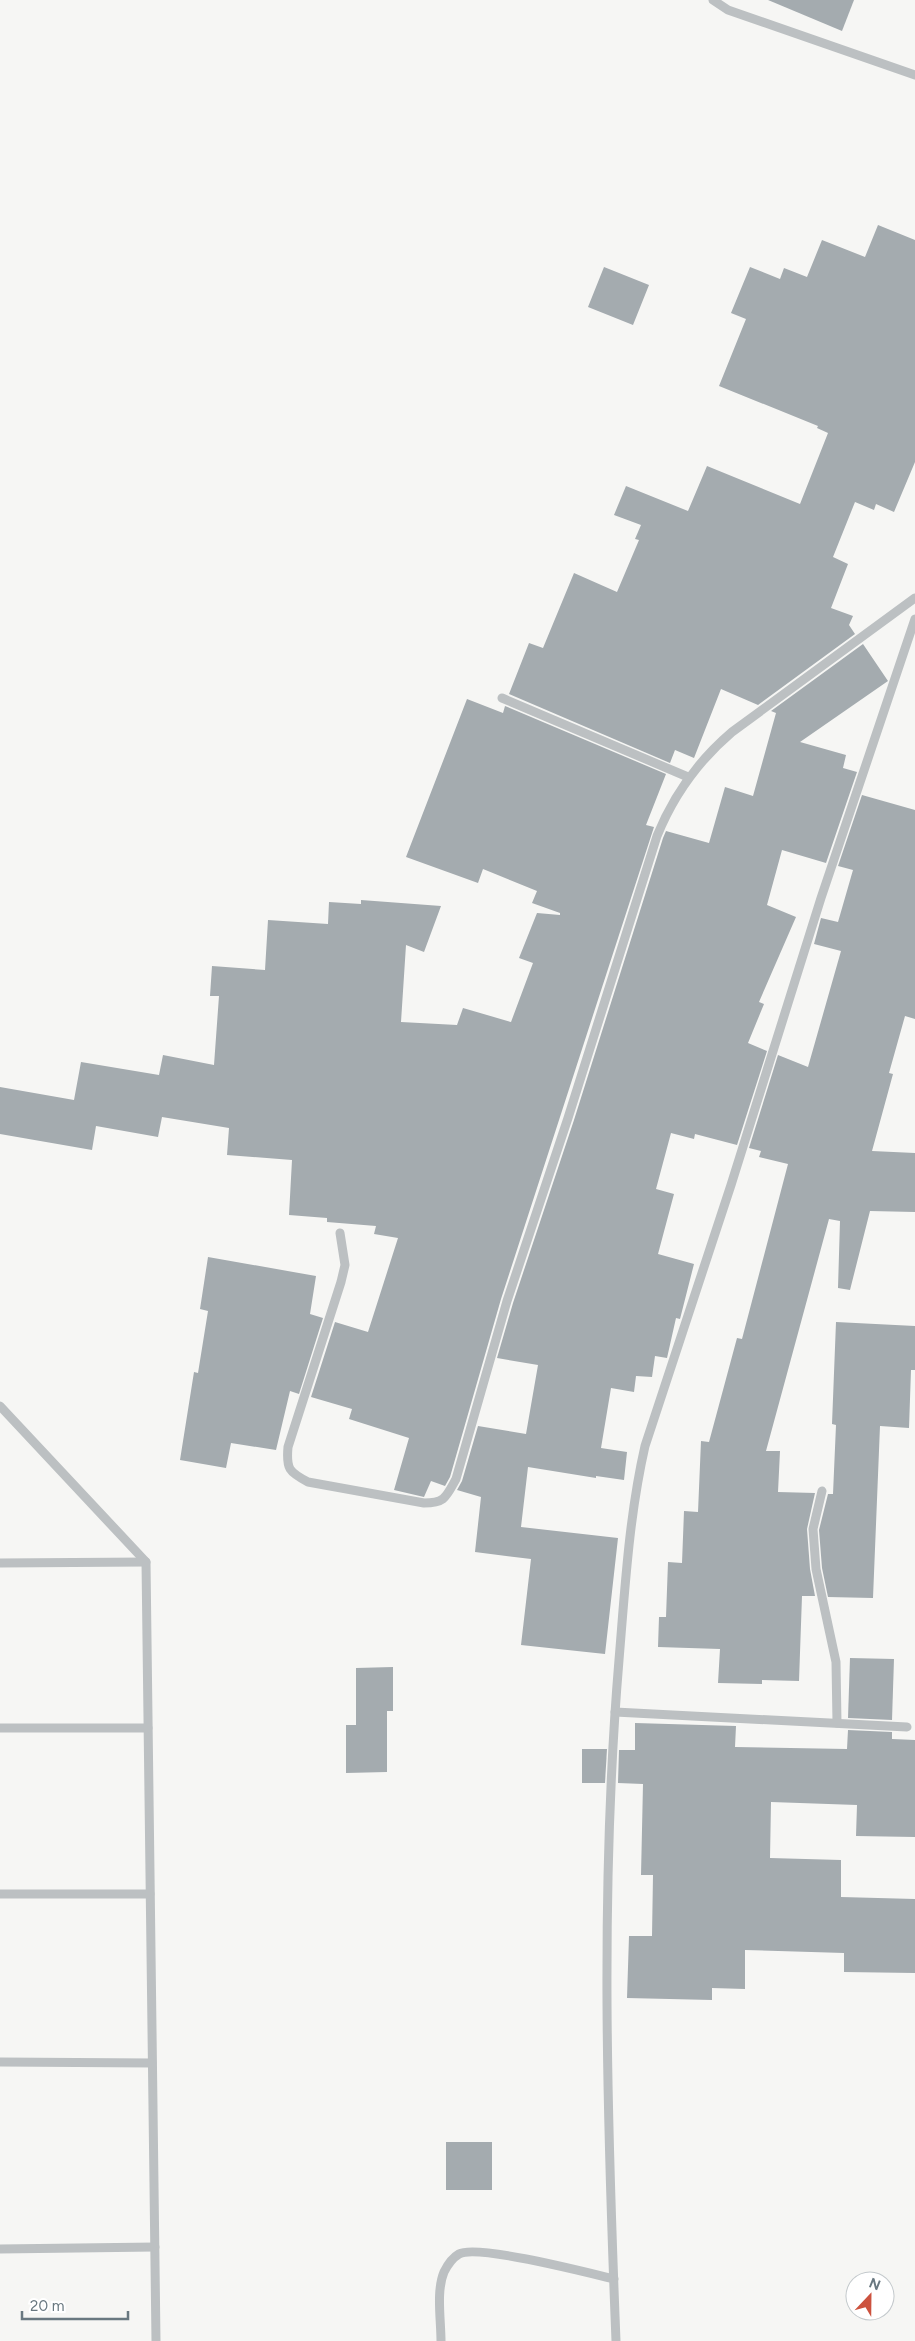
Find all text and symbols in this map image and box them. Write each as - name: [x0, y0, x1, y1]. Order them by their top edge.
- north arrow: [845, 2271, 895, 2321]
- text: N: [866, 2275, 883, 2294]
- scale bar: [22, 2288, 129, 2320]
- text: 20 m: [30, 2297, 64, 2315]

